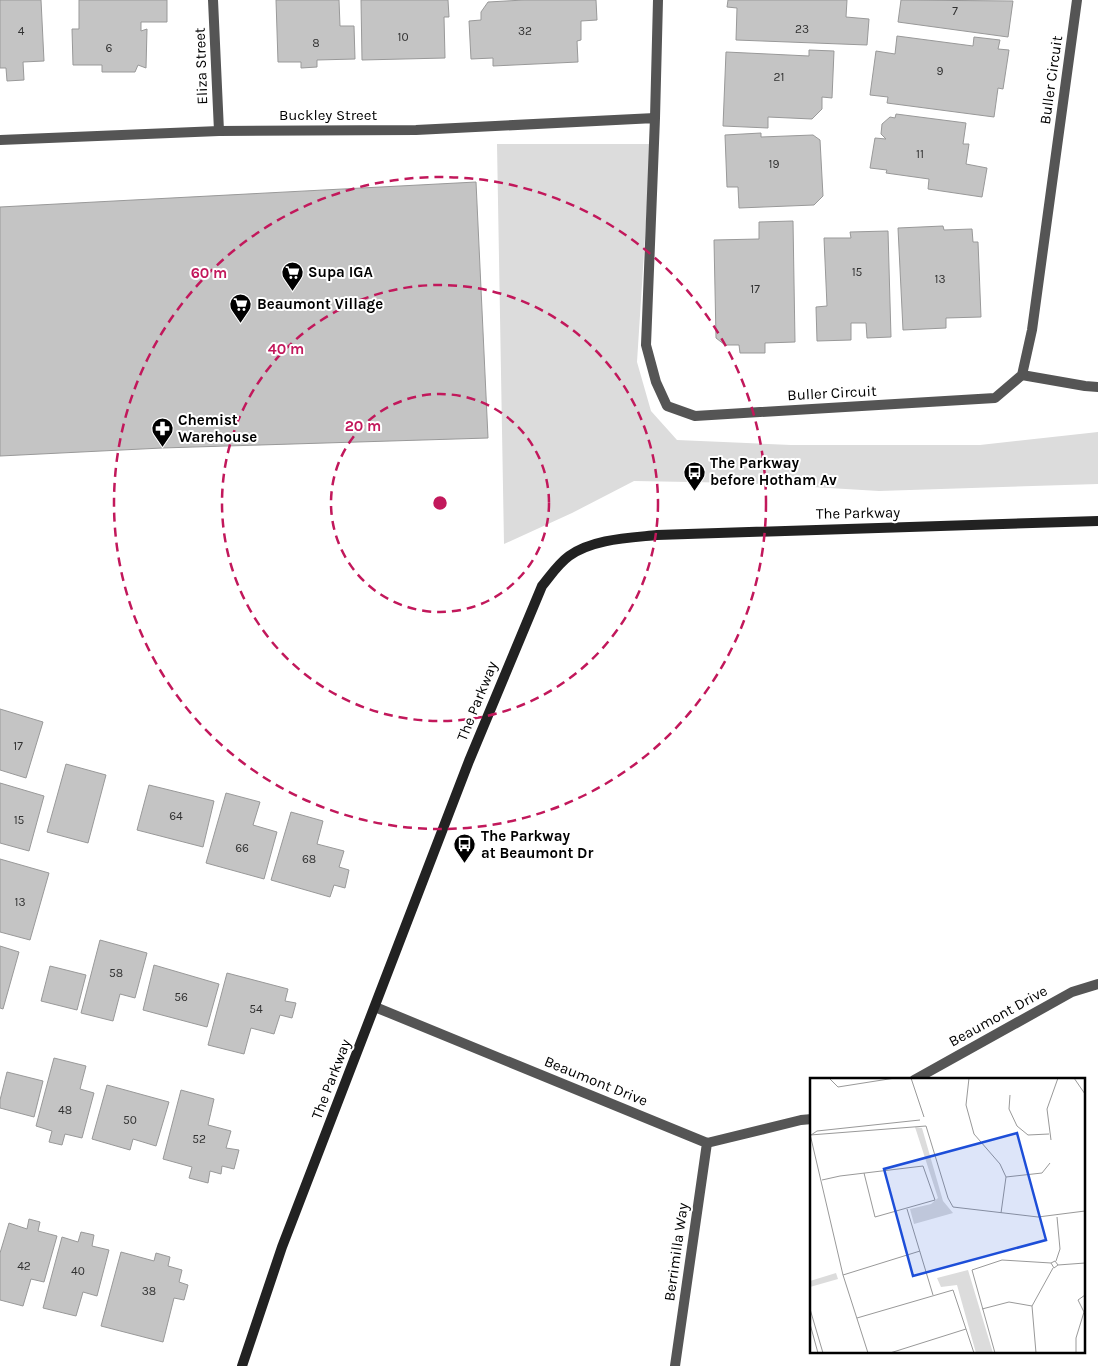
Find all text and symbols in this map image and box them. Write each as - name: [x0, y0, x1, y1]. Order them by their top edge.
- house number: 7: [952, 4, 958, 18]
- house number: 23: [795, 22, 809, 36]
- house number: 4: [18, 24, 25, 38]
- house number: 32: [518, 24, 532, 38]
- street label: Eliza Street: [191, 27, 211, 105]
- house number: 10: [397, 30, 409, 44]
- street label: Buller Circuit: [1036, 34, 1066, 126]
- house number: 8: [312, 36, 320, 50]
- house number: 6: [106, 41, 113, 55]
- house number: 9: [937, 64, 944, 78]
- house number: 21: [774, 70, 784, 84]
- street label: Buckley Street: [279, 106, 377, 124]
- house number: 11: [916, 147, 924, 161]
- house number: 19: [769, 157, 779, 171]
- supermarket icon: Supa IGA: [280, 260, 304, 291]
- place label: Supa IGA: [308, 263, 373, 281]
- text: 60 m: [191, 264, 227, 282]
- house number: 15: [852, 265, 863, 279]
- house number: 13: [934, 272, 946, 286]
- house number: 17: [750, 282, 760, 296]
- supermarket icon: Beaumont Village: [229, 292, 253, 323]
- place label: Beaumont Village: [257, 295, 383, 313]
- text: 40 m: [268, 340, 304, 358]
- street label: Buller Circuit: [787, 382, 878, 404]
- place label: Chemist Warehouse: [178, 411, 257, 446]
- pharmacy icon: Chemist Warehouse: [150, 417, 174, 448]
- text: 20 m: [345, 417, 381, 435]
- place label: The Parkway before Hotham Av: [710, 454, 837, 489]
- bus stop icon: The Parkway before Hotham Av: [682, 460, 706, 491]
- centre of rings: [431, 494, 449, 512]
- street label: The Parkway: [816, 503, 900, 523]
- street label: The Parkway: [453, 659, 501, 743]
- house number: 17: [13, 739, 23, 753]
- house number: 64: [169, 809, 183, 823]
- house number: 15: [14, 813, 25, 827]
- place label: The Parkway at Beaumont Dr: [481, 827, 593, 862]
- bus stop icon: The Parkway at Beaumont Dr: [453, 833, 477, 864]
- house number: 66: [235, 841, 249, 855]
- house number: 68: [302, 852, 316, 866]
- house number: 13: [14, 895, 26, 909]
- house number: 58: [109, 966, 123, 980]
- street label: Beaumont Drive: [946, 981, 1050, 1051]
- house number: 56: [174, 990, 188, 1004]
- house number: 54: [249, 1002, 263, 1016]
- street label: The Parkway: [307, 1036, 355, 1122]
- street label: Beaumont Drive: [542, 1052, 650, 1110]
- inset map: [810, 1078, 1086, 1354]
- house number: 48: [58, 1103, 72, 1117]
- house number: 50: [123, 1113, 137, 1127]
- house number: 52: [192, 1132, 206, 1146]
- street label: Berrimilla Way: [660, 1202, 692, 1302]
- house number: 42: [17, 1259, 31, 1273]
- house number: 40: [71, 1264, 85, 1278]
- house number: 38: [142, 1284, 156, 1298]

